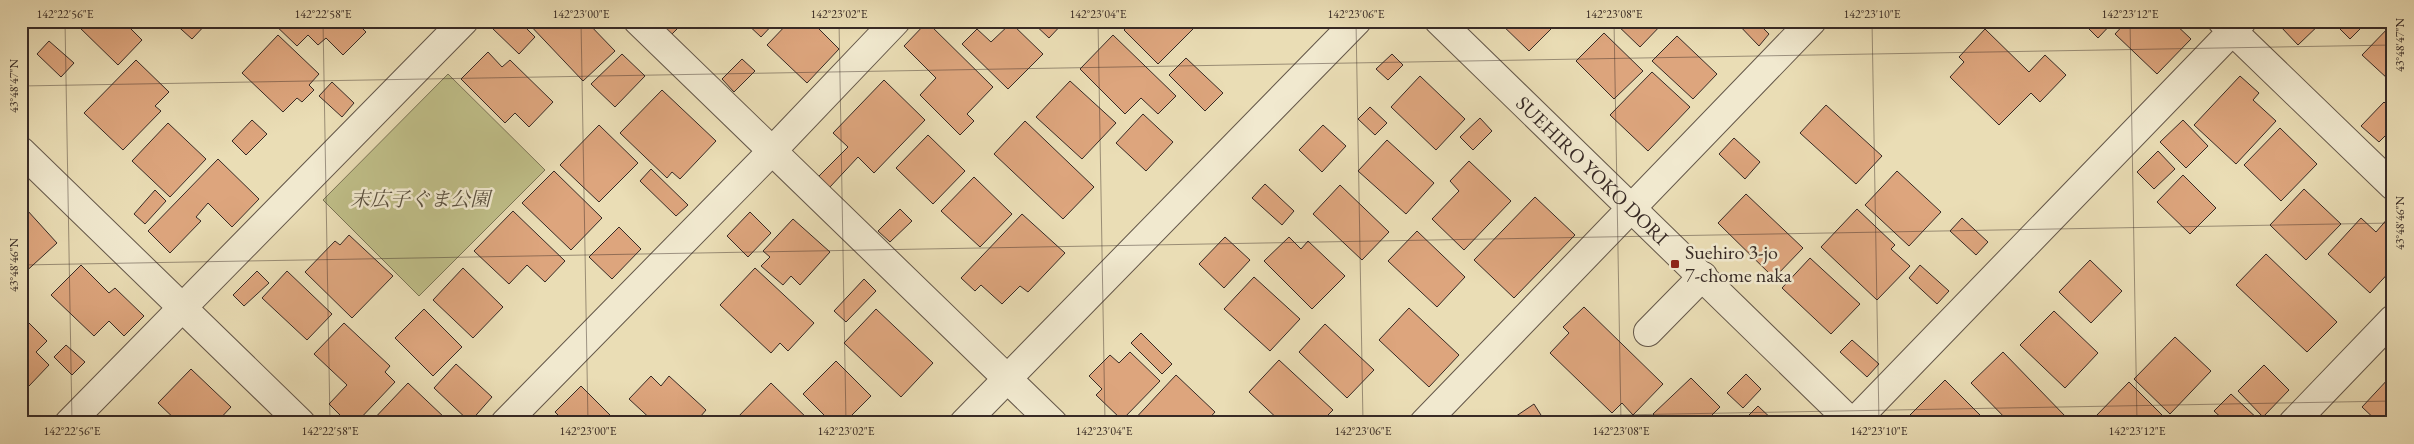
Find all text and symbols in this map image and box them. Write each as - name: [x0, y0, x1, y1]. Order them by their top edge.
- text: 142°22'56"E: [37, 6, 94, 22]
- text: 142°22'58"E: [295, 6, 352, 22]
- text: 142°23'00"E: [553, 6, 610, 22]
- text: 142°23'02"E: [811, 6, 868, 22]
- text: 142°23'04"E: [1070, 6, 1127, 22]
- text: 142°23'06"E: [1328, 6, 1385, 22]
- text: 142°23'08"E: [1586, 6, 1643, 22]
- text: 142°23'10"E: [1844, 6, 1901, 22]
- text: 142°23'12"E: [2102, 6, 2159, 22]
- text: 43°48'47"N: [2392, 18, 2408, 72]
- text: 43°48'47"N: [6, 59, 22, 113]
- street label: SUEHIRO YOKO DORI: [1511, 90, 1674, 250]
- park label: 末広子ぐま公園: [350, 186, 493, 212]
- text: 43°48'46"N: [2392, 196, 2408, 250]
- text: 43°48'46"N: [6, 238, 22, 292]
- place label: Suehiro 3-jo 7-chome naka: [1685, 239, 1792, 288]
- marker: Suehiro 3-jo 7-chome naka: [1669, 258, 1681, 270]
- text: 142°22'56"E: [44, 423, 101, 439]
- text: 142°22'58"E: [302, 423, 359, 439]
- text: 142°23'00"E: [560, 423, 617, 439]
- text: 142°23'02"E: [818, 423, 875, 439]
- text: 142°23'04"E: [1076, 423, 1133, 439]
- text: 142°23'06"E: [1335, 423, 1392, 439]
- text: 142°23'08"E: [1593, 423, 1650, 439]
- text: 142°23'10"E: [1851, 423, 1908, 439]
- text: 142°23'12"E: [2109, 423, 2166, 439]

